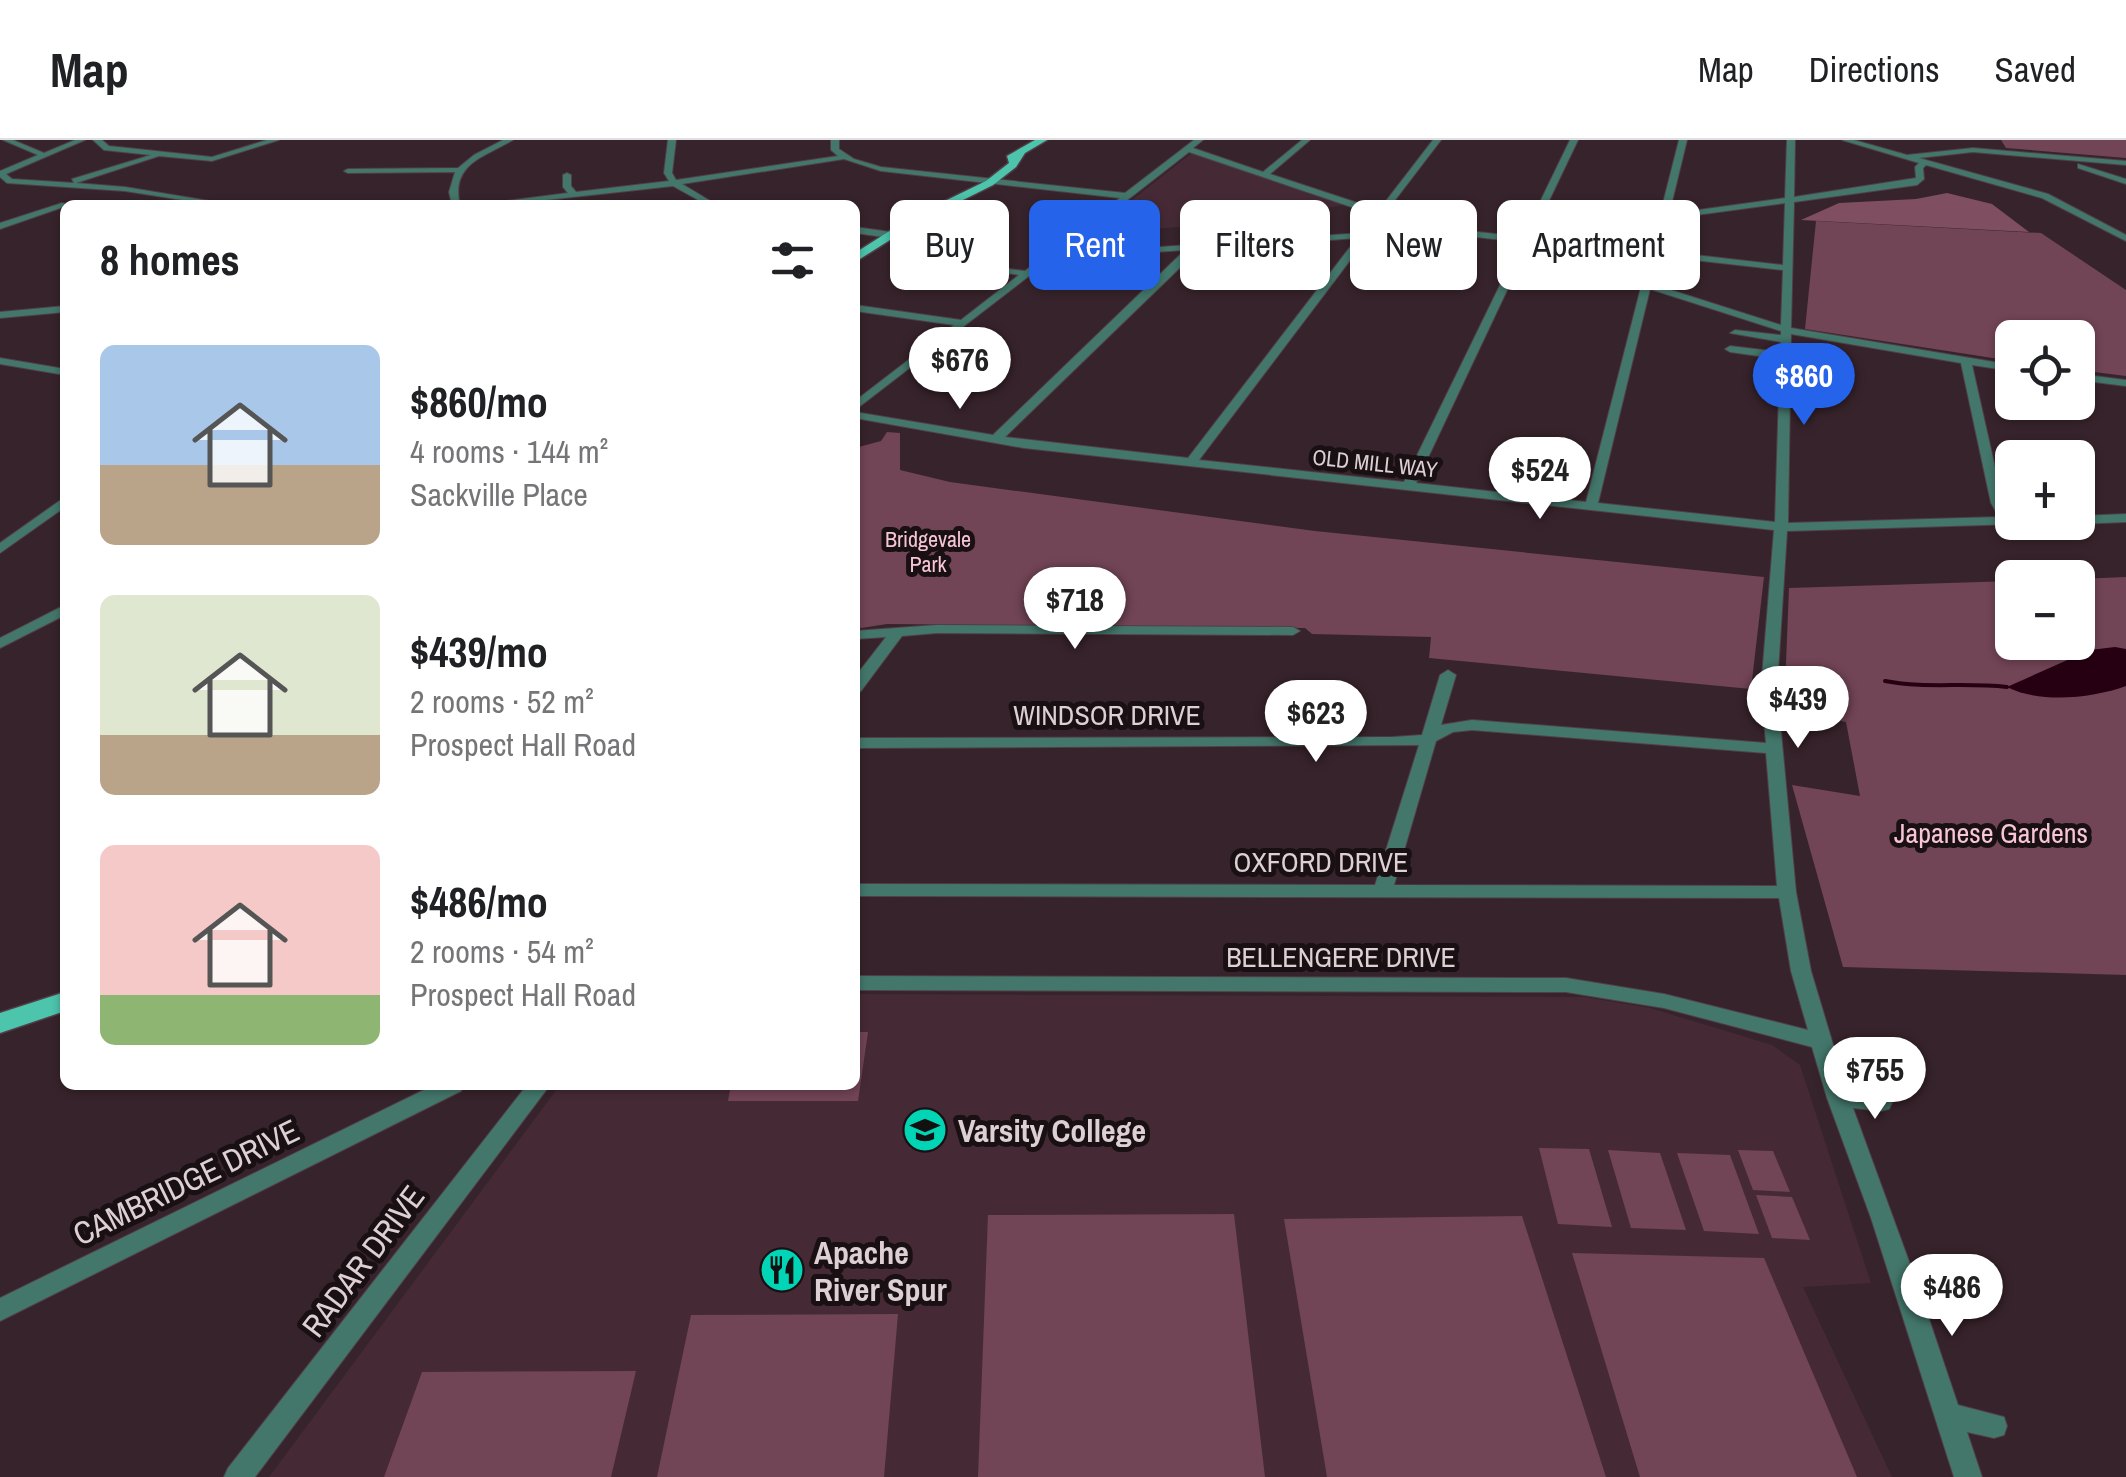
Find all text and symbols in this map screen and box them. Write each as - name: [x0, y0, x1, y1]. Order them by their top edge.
- text: Map: [50, 37, 129, 102]
- text: Map: [1698, 46, 1754, 93]
- text: Directions: [1809, 46, 1940, 93]
- text: Saved: [1995, 46, 2076, 93]
- chip: Buy: [890, 200, 1009, 290]
- chip: Rent: [1029, 200, 1160, 290]
- chip: Filters: [1180, 200, 1330, 290]
- chip: New: [1350, 200, 1477, 290]
- chip: Apartment: [1497, 200, 1700, 290]
- text: 8 homes: [100, 232, 240, 288]
- icon: filters: [765, 233, 820, 288]
- map controls: [1995, 320, 2095, 660]
- button: locate: [1995, 320, 2095, 420]
- pin: $676: [901, 327, 1019, 412]
- text: $676: [931, 338, 989, 381]
- pin: $860: [1745, 343, 1863, 428]
- text: $860: [1775, 354, 1833, 397]
- text: $860/mo: [410, 374, 548, 430]
- icon: home: [180, 385, 300, 505]
- text: 4 rooms · 144 m²: [410, 430, 608, 473]
- pin: $524: [1481, 437, 1599, 522]
- button: +: [1995, 440, 2095, 540]
- street label: OLD MILL WAY: [1311, 442, 1439, 484]
- text: $524: [1511, 448, 1569, 491]
- text: Sackville Place: [410, 473, 588, 516]
- park label: Bridgevale Park: [885, 524, 971, 579]
- button: −: [1995, 560, 2095, 660]
- pin: $718: [1016, 567, 1134, 652]
- text: $718: [1046, 578, 1104, 621]
- text: $439/mo: [410, 624, 548, 680]
- icon: home: [180, 635, 300, 755]
- pin: $439: [1739, 666, 1857, 751]
- text: $439: [1769, 677, 1827, 720]
- text: 2 rooms · 52 m²: [410, 680, 594, 723]
- pin: $623: [1257, 680, 1375, 765]
- text: $623: [1287, 691, 1345, 734]
- street label: WINDSOR DRIVE: [1013, 696, 1201, 734]
- text: Prospect Hall Road: [410, 723, 636, 766]
- park label: Japanese Gardens: [1894, 814, 2088, 852]
- street label: OXFORD DRIVE: [1234, 843, 1408, 881]
- text: $486/mo: [410, 874, 548, 930]
- icon: home: [180, 885, 300, 1005]
- text: 2 rooms · 54 m²: [410, 930, 594, 973]
- street label: BELLENGERE DRIVE: [1226, 938, 1456, 976]
- text: Prospect Hall Road: [410, 973, 636, 1016]
- pin: $755: [1816, 1037, 1934, 1122]
- text: $755: [1846, 1048, 1904, 1091]
- school or university icon: Varsity College: [902, 1107, 948, 1153]
- street label: CAMBRIDGE DRIVE: [66, 1109, 306, 1255]
- place label: Varsity College: [958, 1109, 1146, 1152]
- street label: RADAR DRIVE: [292, 1176, 434, 1346]
- place label: Apache River Spur: [814, 1231, 947, 1311]
- restaurant icon: Apache River Spur: [759, 1247, 805, 1293]
- pin: $486: [1893, 1254, 2011, 1339]
- text: $486: [1923, 1265, 1981, 1308]

